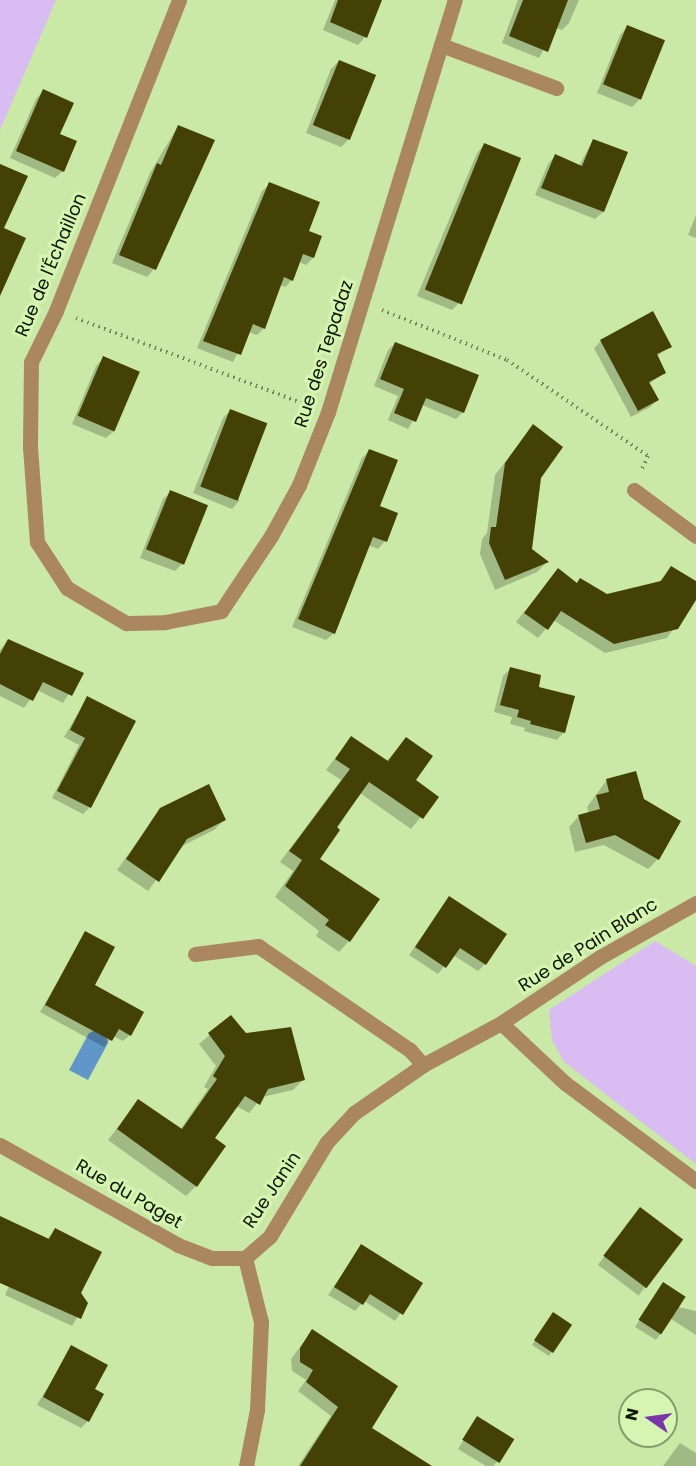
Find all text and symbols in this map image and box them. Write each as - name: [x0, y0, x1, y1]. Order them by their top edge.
- street label: Rue de l'Échaillon: [11, 190, 91, 340]
- street label: Rue des Tepadaz: [290, 278, 358, 430]
- street label: Rue de Pain Blanc: [514, 893, 662, 997]
- street label: Rue Janin: [239, 1148, 305, 1232]
- street label: Rue du Paget: [72, 1155, 186, 1233]
- north arrow: [618, 1388, 678, 1448]
- text: N: [619, 1406, 644, 1423]

